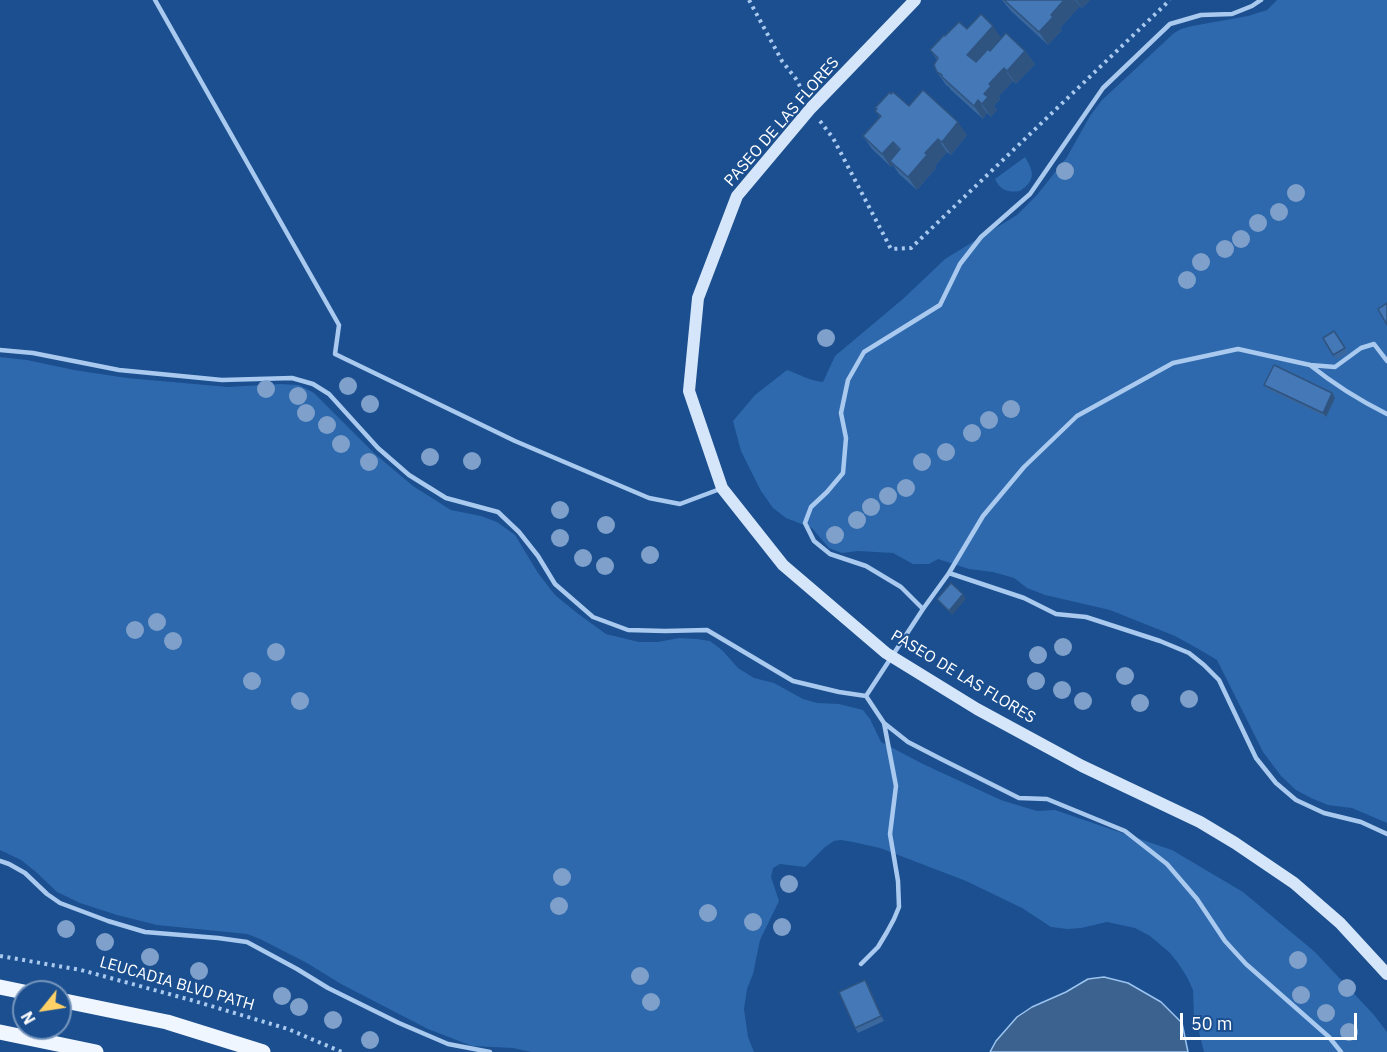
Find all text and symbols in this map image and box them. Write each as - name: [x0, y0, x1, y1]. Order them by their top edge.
- street label: PASEO DE LAS FLORES: [721, 53, 843, 191]
- street label: PASEO DE LAS FLORES: [887, 626, 1039, 728]
- street label: LEUCADIA BLVD PATH: [97, 953, 257, 1015]
- north arrow: [12, 980, 72, 1040]
- scale bar: [1183, 1001, 1360, 1039]
- text: N: [17, 1008, 40, 1028]
- text: 50 m: [1191, 1012, 1233, 1035]

